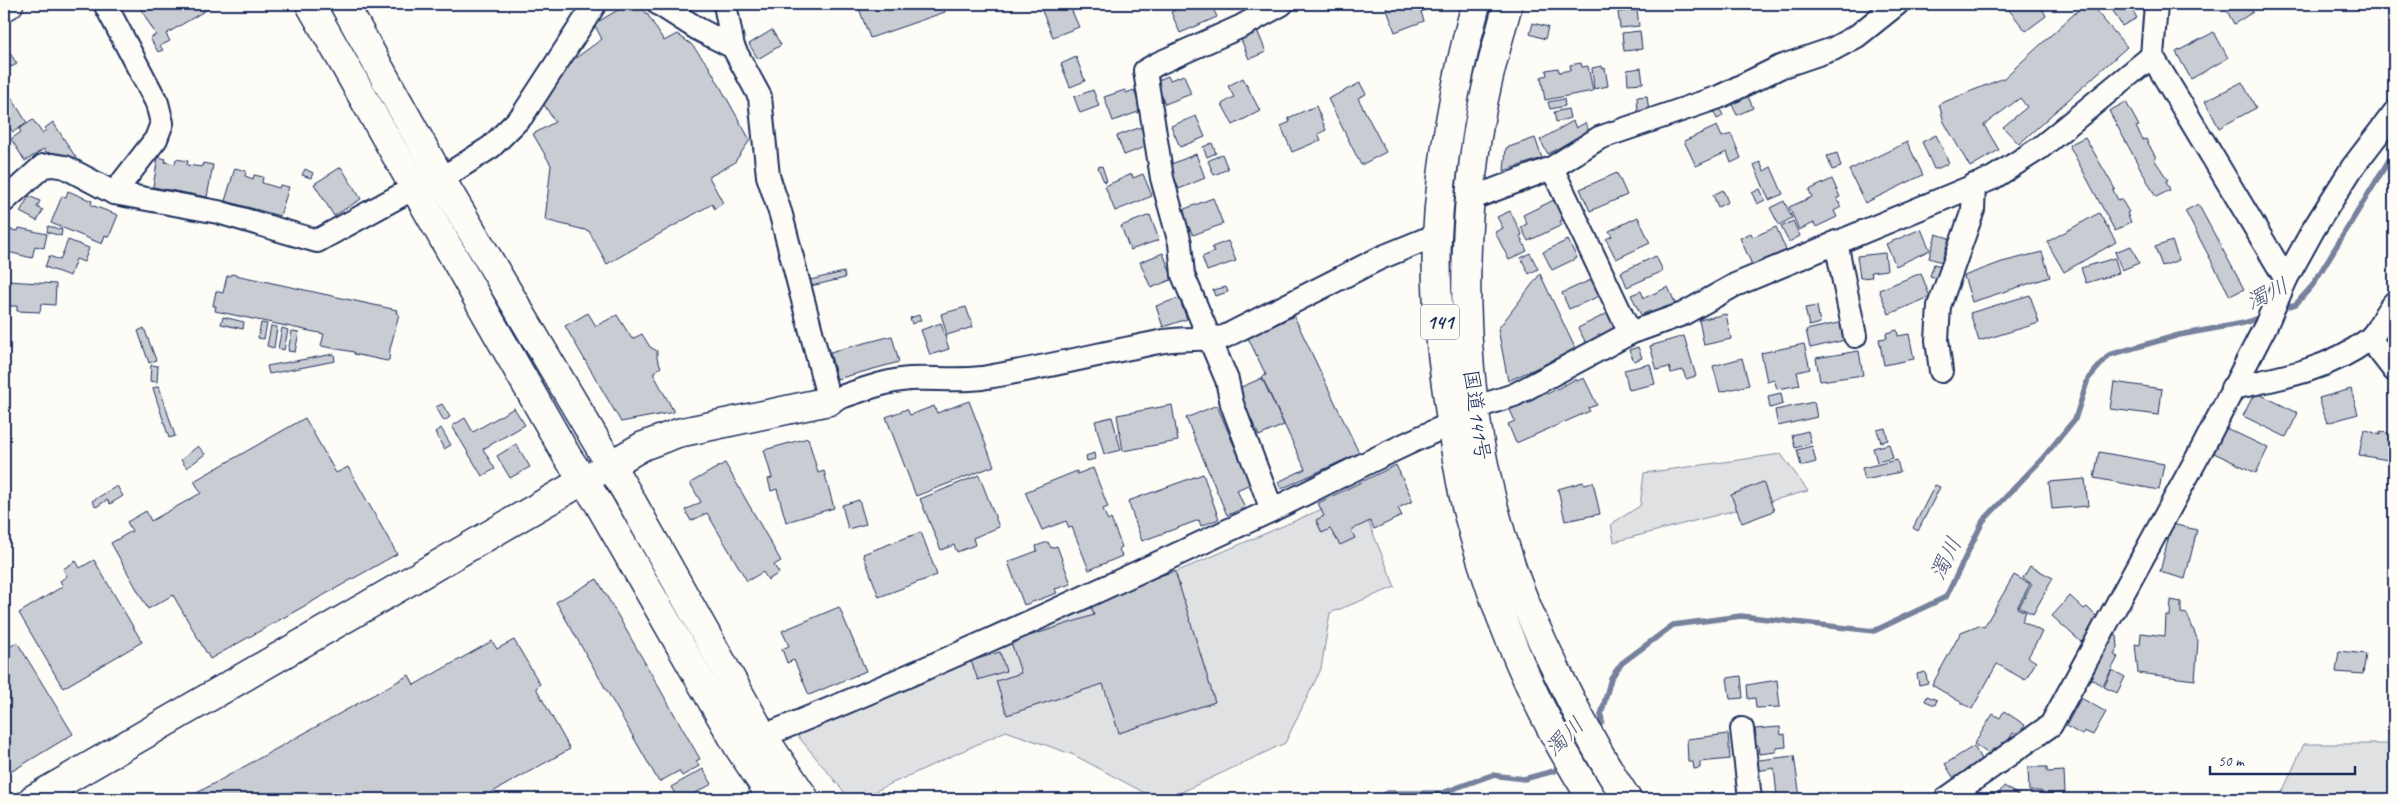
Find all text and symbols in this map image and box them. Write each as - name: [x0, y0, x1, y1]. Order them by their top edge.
- water label: 濁川: [2242, 272, 2293, 316]
- road number: 141: [1421, 304, 1459, 340]
- street label: 国道141号: [1458, 368, 1496, 462]
- water label: 濁川: [1924, 533, 1968, 584]
- water label: 濁川: [1539, 711, 1590, 762]
- scale bar: [2210, 743, 2356, 775]
- text: 50 m: [2218, 752, 2245, 771]

